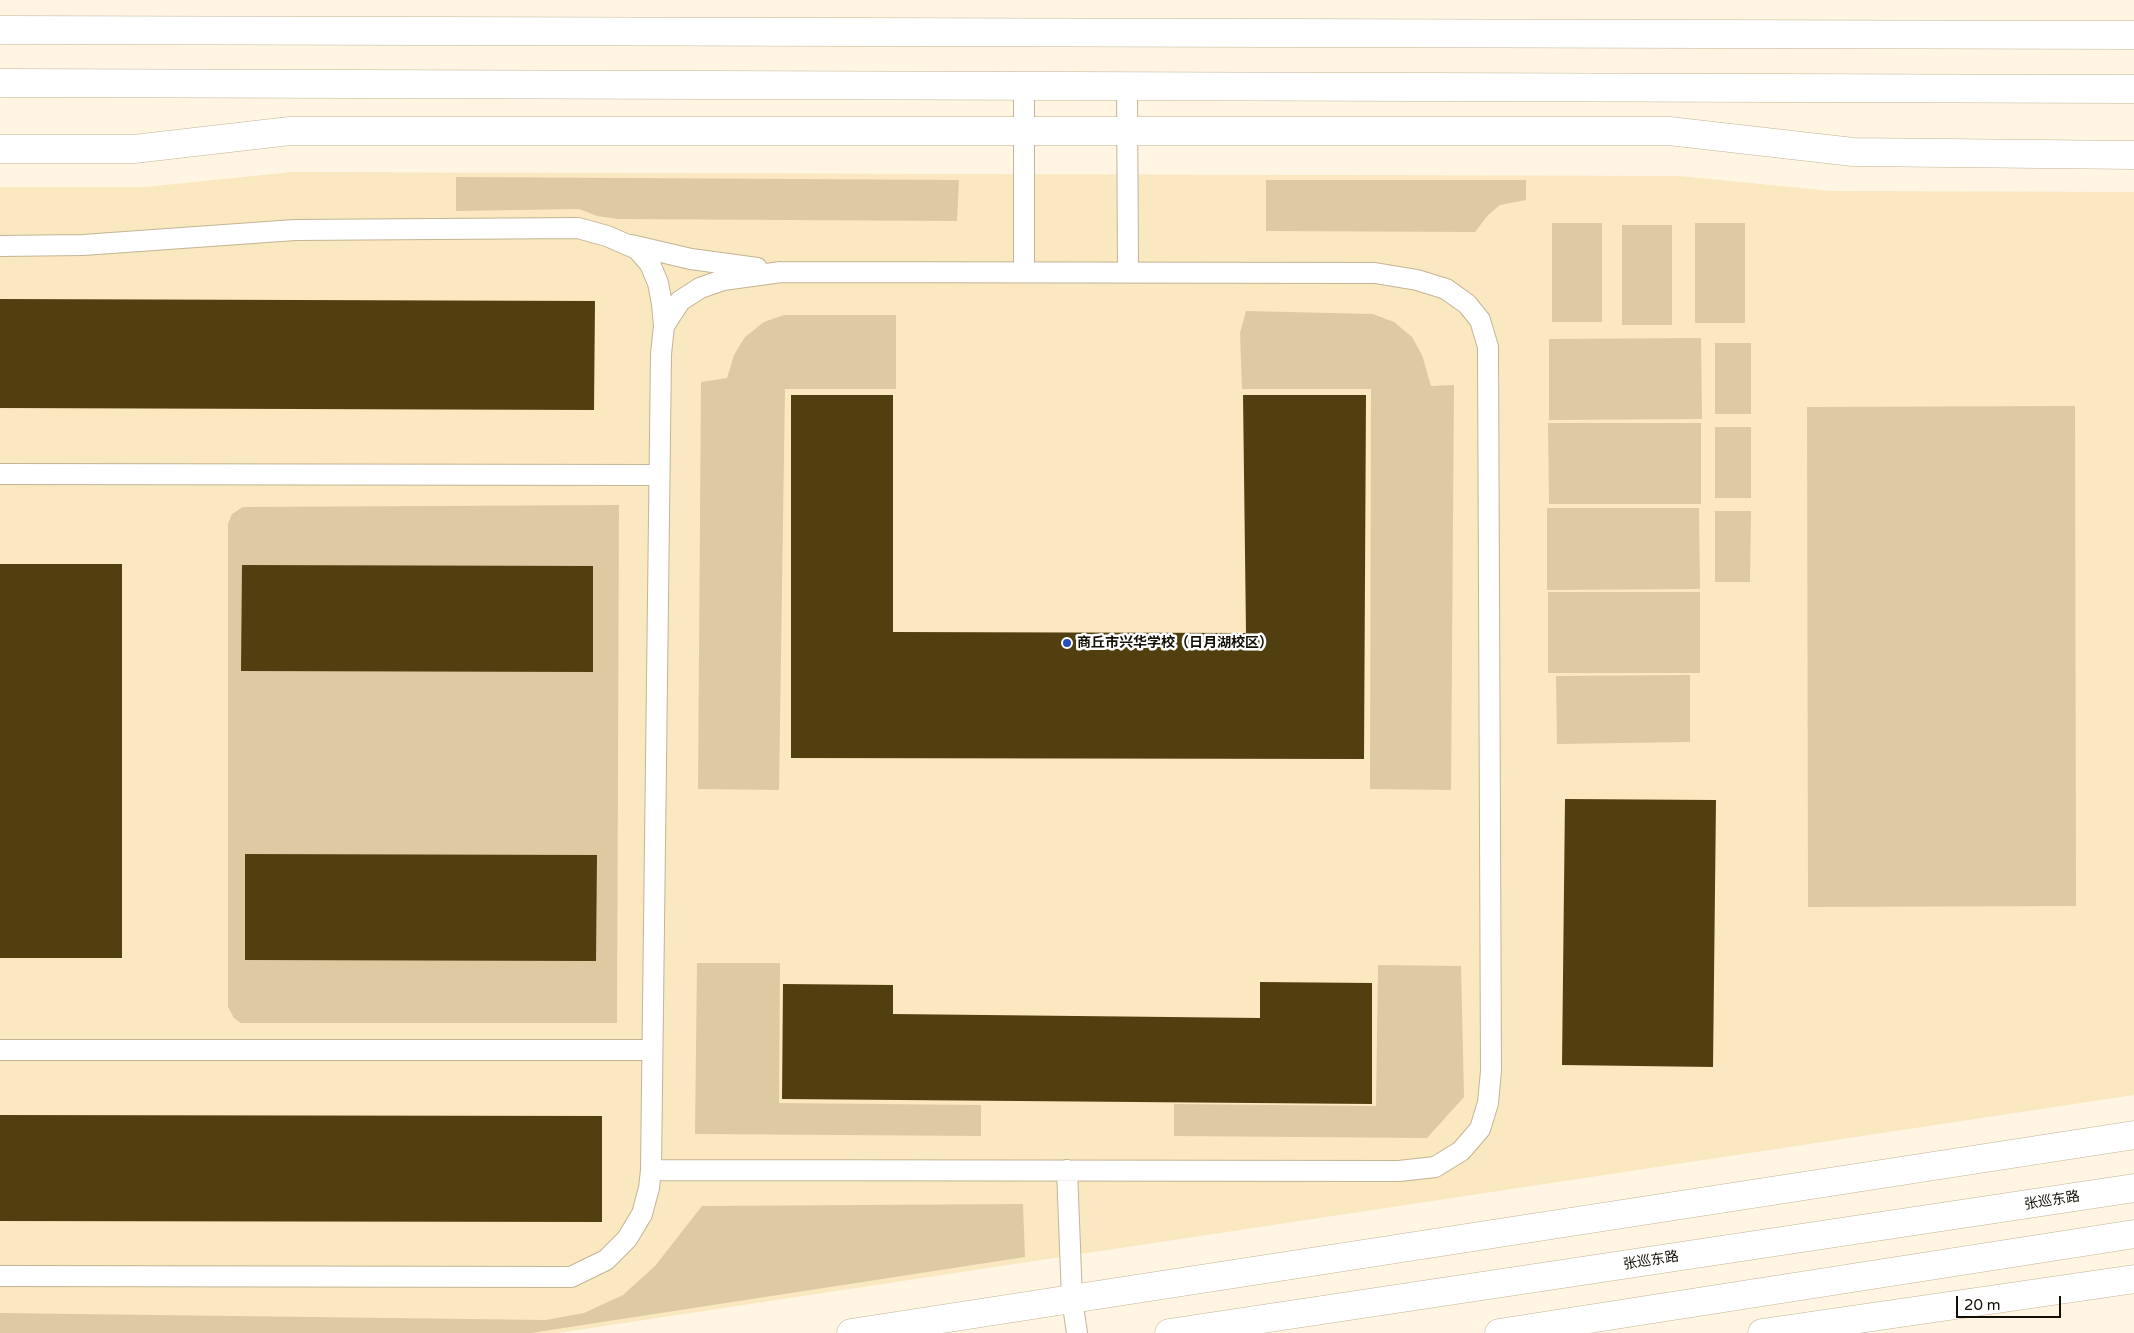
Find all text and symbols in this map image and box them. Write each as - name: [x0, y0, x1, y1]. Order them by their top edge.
- place label: 商丘市兴华学校（日月湖校区）: [1077, 635, 1273, 651]
- marker: 商丘市兴华学校（日月湖校区）: [1061, 637, 1073, 649]
- street label: 张巡东路: [2023, 1188, 2081, 1214]
- street label: 张巡东路: [1622, 1248, 1680, 1274]
- scale bar: [1959, 1286, 2064, 1318]
- text: 20 m: [1964, 1296, 2001, 1314]

